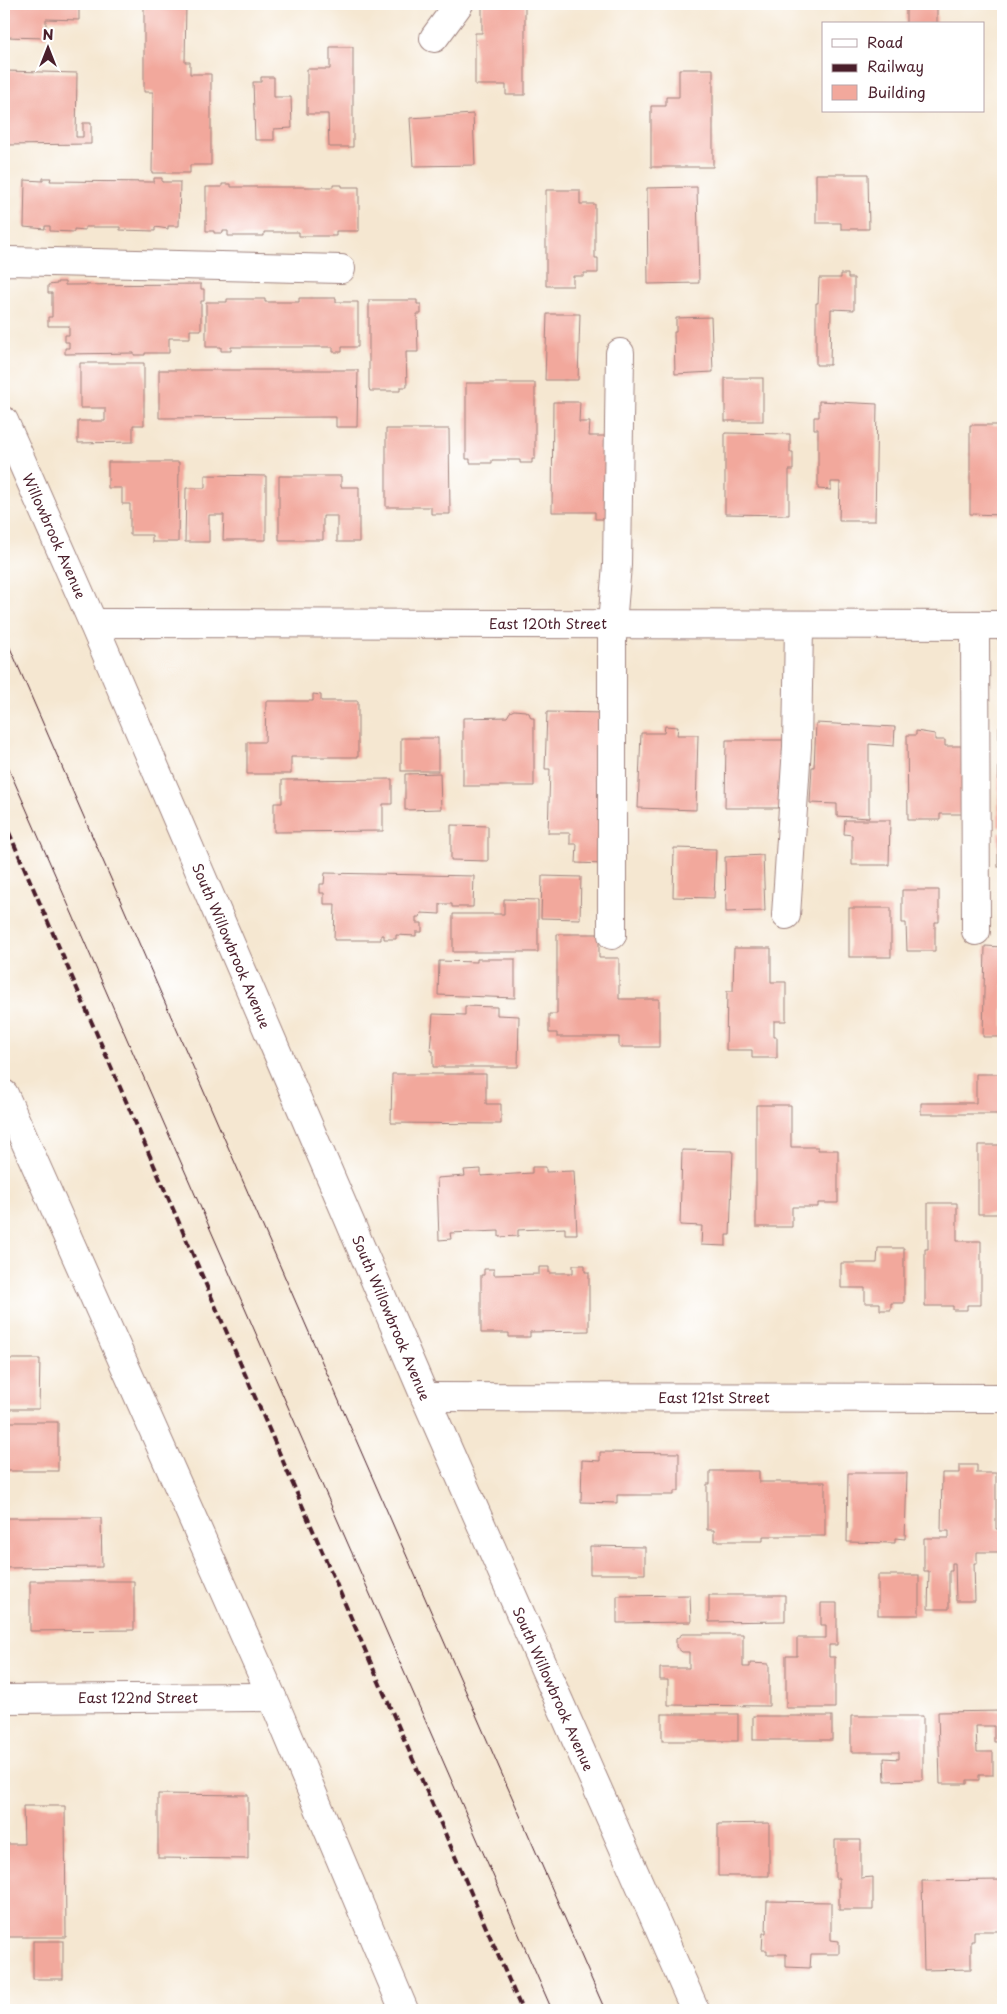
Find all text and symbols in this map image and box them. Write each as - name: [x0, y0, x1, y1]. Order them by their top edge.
- north arrow: [22, 22, 72, 72]
- legend: [822, 22, 984, 112]
- text: N: [42, 24, 54, 45]
- text: Road: [867, 30, 903, 53]
- text: Railway: [867, 54, 924, 77]
- text: Building: [867, 80, 926, 103]
- street label: Willowbrook Avenue: [17, 470, 92, 602]
- street label: East 120th Street: [489, 613, 607, 634]
- street label: South Willowbrook Avenue: [187, 860, 276, 1032]
- street label: South Willowbrook Avenue: [347, 1232, 436, 1404]
- street label: East 121st Street: [658, 1387, 770, 1408]
- street label: South Willowbrook Avenue: [508, 1603, 599, 1774]
- street label: East 122nd Street: [78, 1687, 198, 1708]

